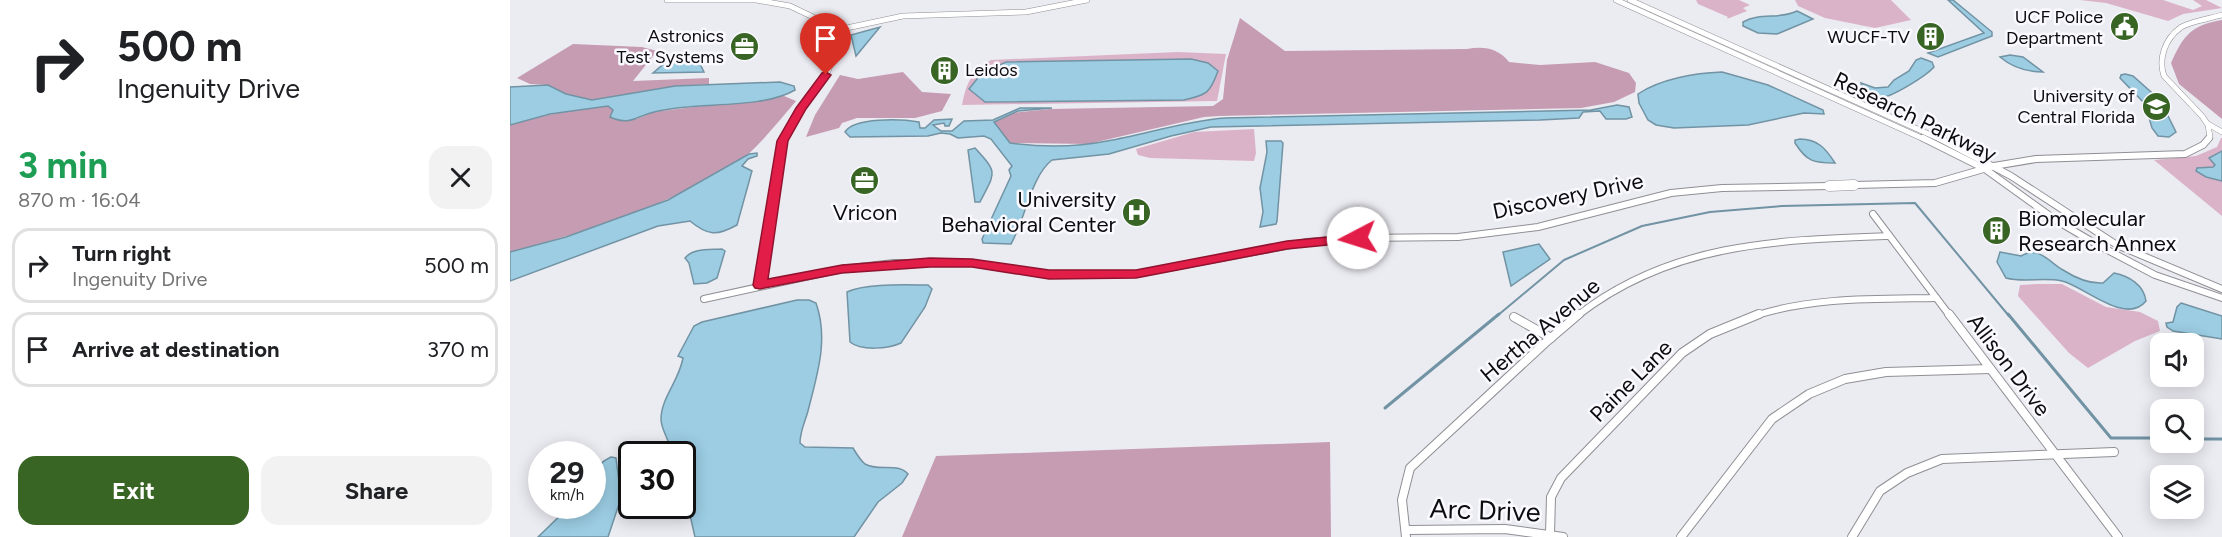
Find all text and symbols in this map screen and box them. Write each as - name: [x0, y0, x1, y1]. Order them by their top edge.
- place label: UCF Police Department: [2006, 6, 2103, 49]
- public building icon: UCF Police Department: [2108, 11, 2140, 43]
- pin: [800, 13, 851, 75]
- text: 500 m: [117, 21, 242, 72]
- building icon: WUCF-TV: [1915, 21, 1947, 53]
- icon: arrive: [809, 22, 842, 55]
- icon: right: [18, 24, 96, 102]
- place label: Astronics Test Systems: [617, 25, 724, 68]
- place label: WUCF-TV: [1827, 26, 1911, 48]
- office icon: Astronics Test Systems: [729, 30, 761, 62]
- building icon: Leidos: [928, 54, 960, 86]
- place label: Leidos: [965, 59, 1018, 81]
- street label: Research Parkway: [1829, 66, 2001, 168]
- text: Ingenuity Drive: [117, 72, 300, 105]
- place label: University of Central Florida: [2018, 85, 2135, 128]
- school or university icon: University of Central Florida: [2140, 90, 2172, 122]
- text: 3 min: [18, 144, 108, 187]
- button: close: [429, 146, 492, 209]
- office icon: Vricon: [849, 164, 881, 196]
- street label: Discovery Drive: [1490, 167, 1646, 225]
- place label: University Behavioral Center: [941, 186, 1117, 238]
- text: 870 m · 16:04: [18, 188, 141, 212]
- hospital icon: University Behavioral Center: [1121, 196, 1153, 228]
- place label: Vricon: [833, 199, 897, 226]
- place label: Biomolecular Research Annex: [2018, 205, 2177, 257]
- position arrow: [1326, 206, 1390, 270]
- building icon: Biomolecular Research Annex: [1981, 215, 2013, 247]
- text: Turn right: [72, 240, 171, 267]
- icon: right: [21, 249, 54, 282]
- text: 500 m: [424, 252, 489, 279]
- text: Ingenuity Drive: [72, 267, 207, 291]
- street label: Hertha Avenue: [1475, 272, 1605, 388]
- street label: Allison Drive: [1962, 308, 2056, 422]
- icon: arrive: [21, 333, 54, 366]
- map controls: [2150, 333, 2204, 519]
- button: sound: [2150, 333, 2204, 387]
- street label: Paine Lane: [1584, 334, 1678, 428]
- text: Arrive at destination: [72, 336, 280, 363]
- text: 370 m: [427, 336, 489, 363]
- button: search: [2150, 399, 2204, 453]
- speed limit sign: 30: [618, 441, 696, 519]
- text: 29: [550, 454, 584, 491]
- button: Exit: [18, 456, 249, 525]
- button: Share: [261, 456, 492, 525]
- button: layers: [2150, 465, 2204, 519]
- text: km/h: [550, 486, 584, 504]
- street label: Arc Drive: [1429, 492, 1541, 528]

